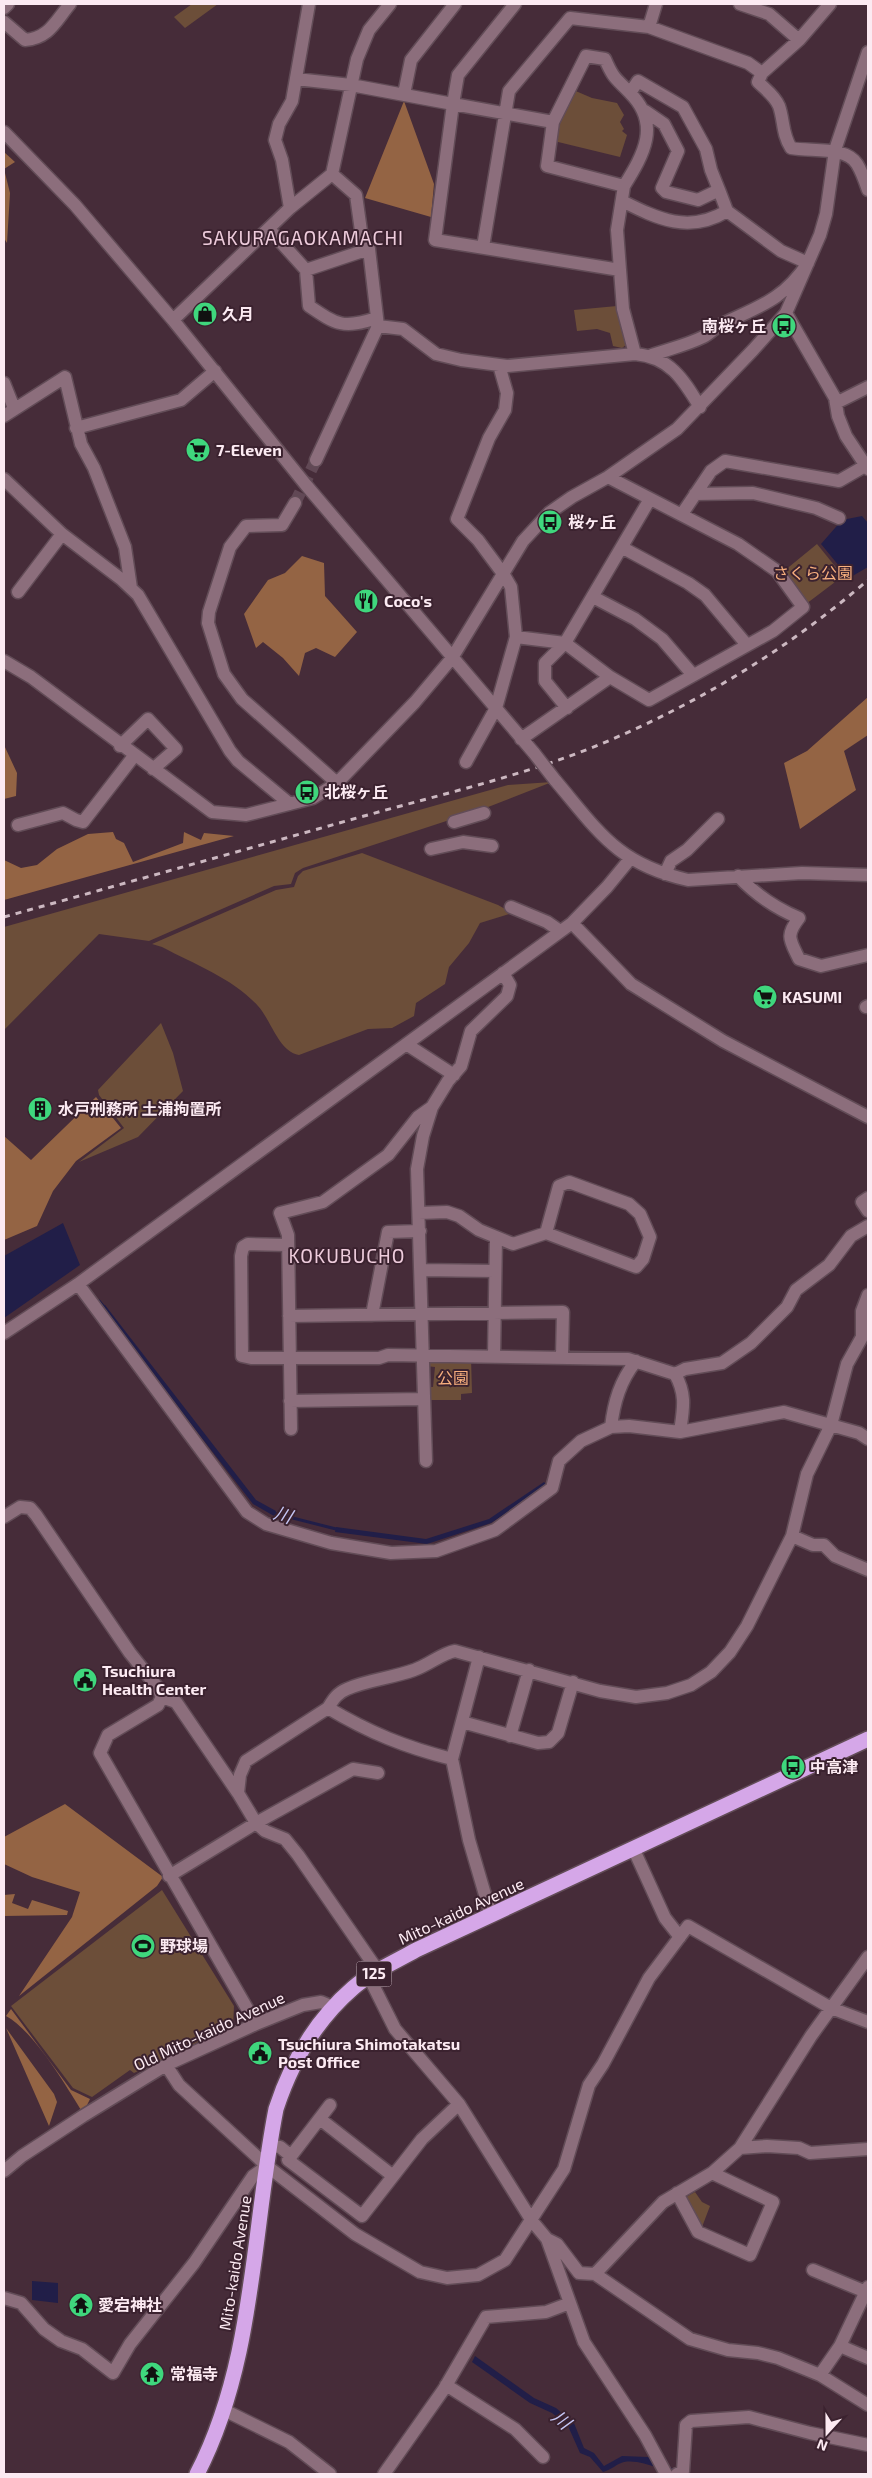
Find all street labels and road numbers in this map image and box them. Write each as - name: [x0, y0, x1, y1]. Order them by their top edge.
- street label: Mito-kaido Avenue: [395, 1873, 527, 1948]
- road number: 125: [356, 1962, 392, 1986]
- street label: Old Mito-kaido Avenue: [130, 1987, 287, 2074]
- street label: Mito-kaido Avenue: [214, 2194, 255, 2332]

